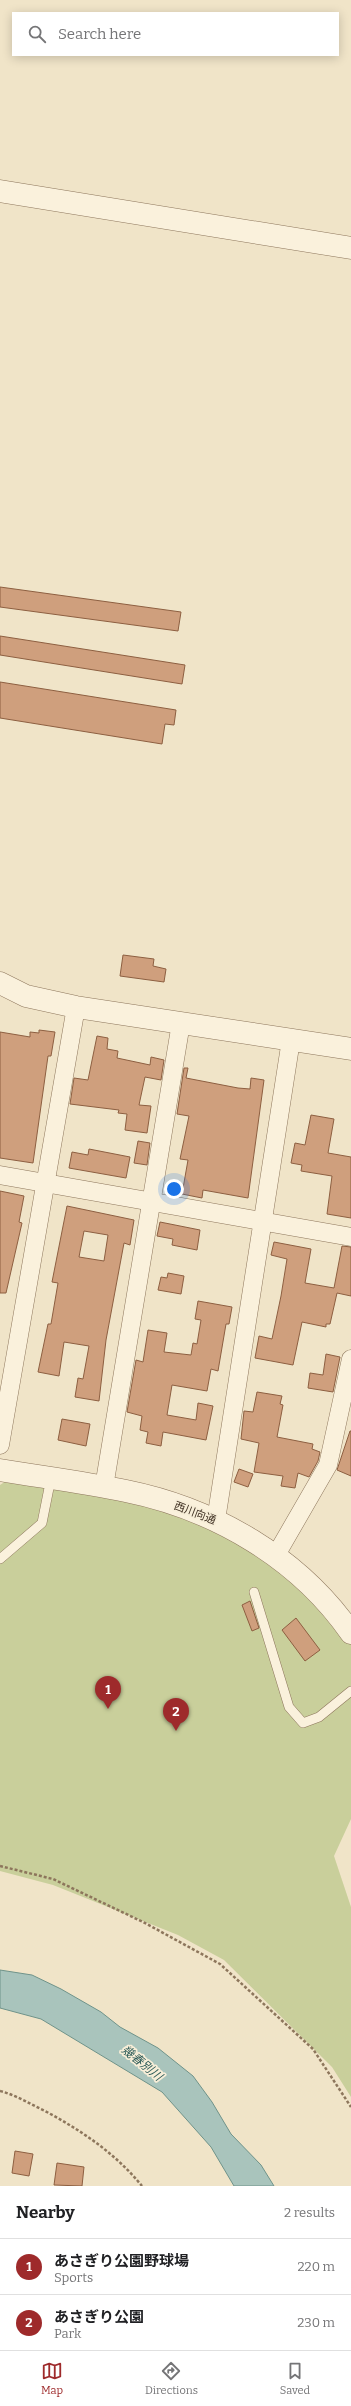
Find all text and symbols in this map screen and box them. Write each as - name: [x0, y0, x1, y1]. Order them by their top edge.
- search box: [12, 12, 339, 56]
- icon: search: [26, 23, 48, 45]
- text: Search here: [58, 25, 141, 43]
- your location: [164, 1179, 184, 1199]
- street label: 西川向通: [172, 1499, 218, 1527]
- pin: 1: [95, 1676, 121, 1709]
- pin: 2: [163, 1698, 189, 1731]
- water label: 幾春別川: [119, 2042, 167, 2085]
- text: Nearby: [16, 2202, 75, 2223]
- text: 2 results: [284, 2205, 335, 2220]
- text: あさぎり公園野球場: [54, 2252, 189, 2270]
- text: 1: [26, 2259, 32, 2274]
- text: 220 m: [298, 2259, 335, 2274]
- text: Sports: [54, 2270, 93, 2285]
- text: あさぎり公園: [54, 2308, 144, 2326]
- text: 2: [25, 2315, 33, 2330]
- text: 230 m: [297, 2315, 335, 2330]
- text: Park: [54, 2326, 81, 2341]
- tab: Map: [41, 2360, 63, 2397]
- tab: Directions: [145, 2360, 198, 2397]
- tab: Saved: [280, 2360, 310, 2397]

